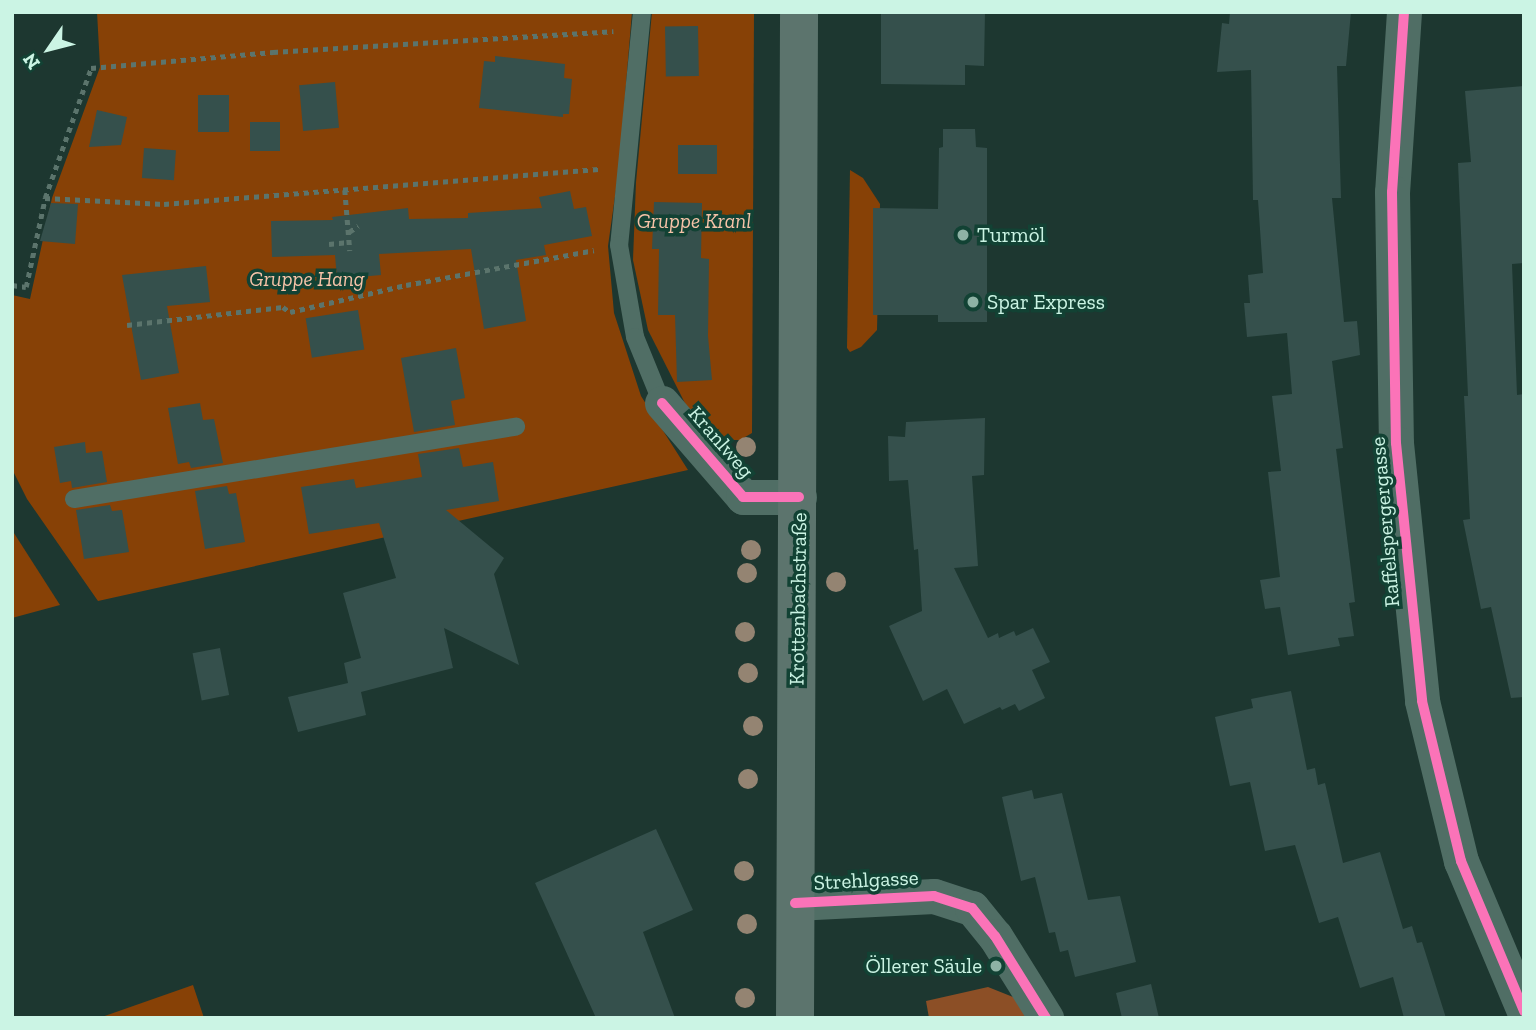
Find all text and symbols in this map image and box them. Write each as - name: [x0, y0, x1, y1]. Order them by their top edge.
- north arrow: [14, 14, 84, 84]
- text: N: [18, 49, 45, 74]
- park label: Gruppe Kranl: [637, 208, 751, 234]
- place label: Turmöl: [977, 222, 1045, 248]
- marker: Turmöl: [955, 227, 971, 243]
- park label: Gruppe Hang: [249, 266, 365, 292]
- place label: Spar Express: [987, 289, 1105, 315]
- marker: Spar Express: [965, 294, 981, 310]
- street label: Kranlweg: [683, 401, 759, 483]
- street label: Raffelspergergasse: [1365, 436, 1405, 608]
- street label: Krottenbachstraße: [784, 512, 812, 686]
- street label: Strehlgasse: [813, 865, 919, 895]
- place label: Öllerer Säule: [865, 953, 982, 979]
- marker: Öllerer Säule: [988, 958, 1004, 974]

